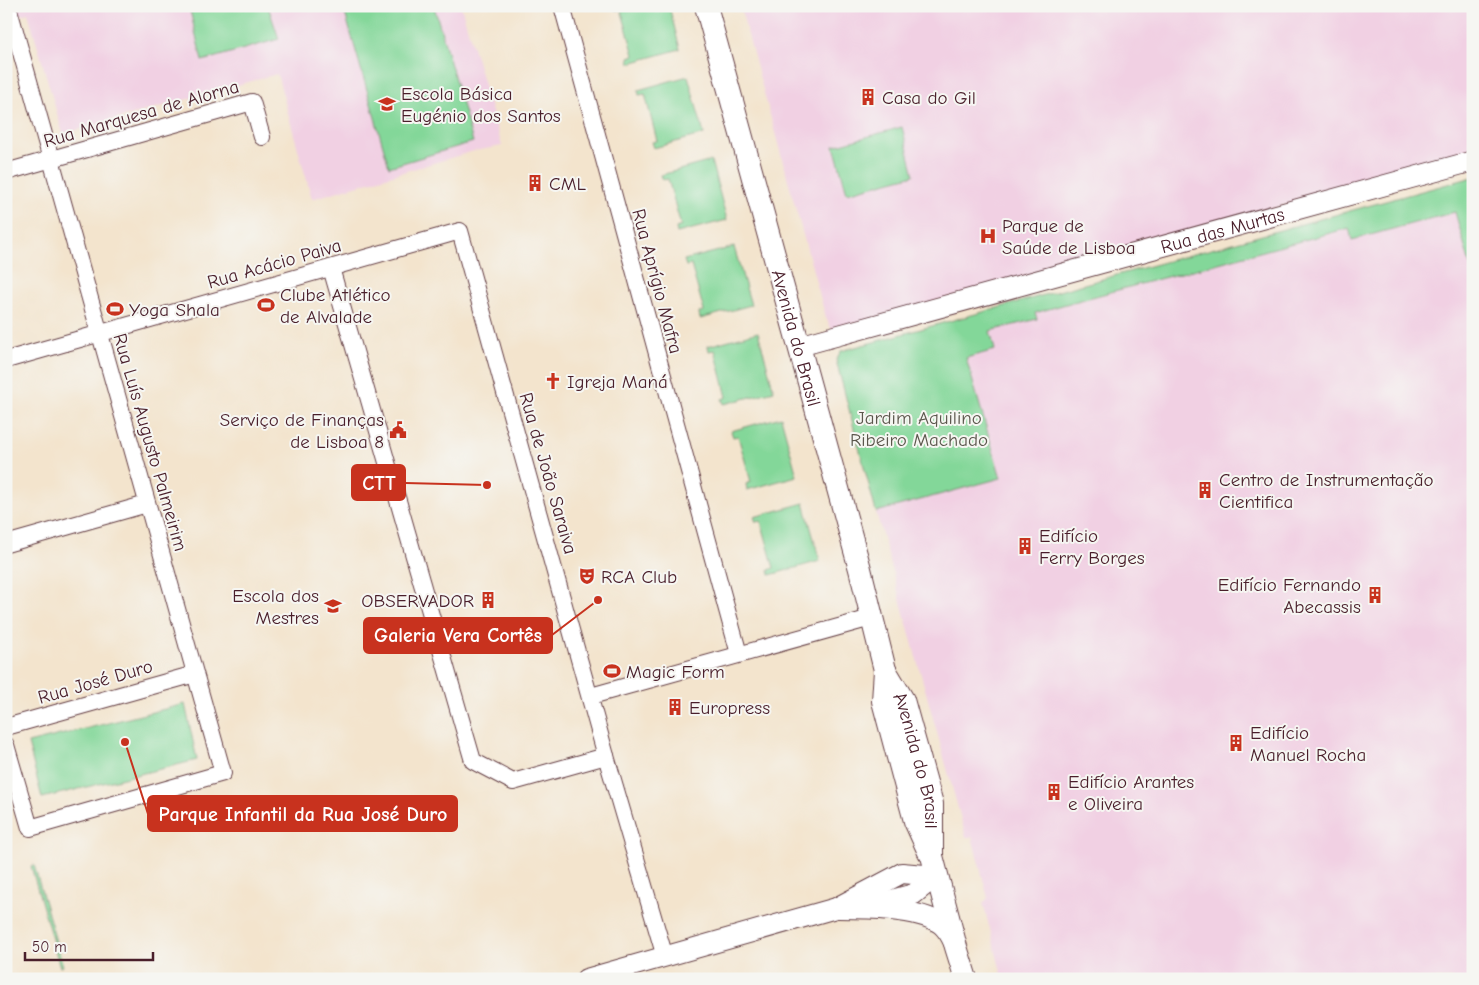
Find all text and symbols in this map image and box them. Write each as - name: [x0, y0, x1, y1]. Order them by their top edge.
- street label: Rua Marquesa de Alorna: [41, 76, 241, 152]
- place label: Escola Básica Eugénio dos Santos: [401, 83, 561, 127]
- building icon: Casa do Gil: [858, 87, 878, 107]
- place label: Casa do Gil: [882, 87, 976, 109]
- school or university icon: Escola Básica Eugénio dos Santos: [377, 94, 397, 114]
- building icon: CML: [525, 173, 545, 193]
- place label: CML: [549, 173, 587, 195]
- street label: Rua das Murtas: [1158, 203, 1287, 258]
- street label: Rua Aprígio Mafra: [627, 206, 687, 356]
- place label: Parque de Saúde de Lisboa: [1002, 215, 1136, 259]
- hospital icon: Parque de Saúde de Lisboa: [978, 226, 998, 246]
- street label: Rua Acácio Paiva: [205, 234, 344, 294]
- street label: Avenida do Brasil: [767, 267, 825, 409]
- place label: Clube Atlético de Alvalade: [280, 284, 391, 328]
- sports icon: Clube Atlético de Alvalade: [256, 295, 276, 315]
- sports icon: Yoga Shala: [105, 299, 125, 319]
- place label: Yoga Shala: [129, 299, 220, 321]
- street label: Rua Luís Augusto Palmeirim: [108, 331, 192, 554]
- church icon: Igreja Maná: [543, 371, 563, 391]
- place label: Igreja Maná: [567, 371, 668, 393]
- street label: Rua de João Saraiva: [514, 390, 582, 557]
- park label: Jardim Aquilino Ribeiro Machado: [850, 407, 988, 451]
- place label: Serviço de Finanças de Lisboa 8: [220, 409, 384, 453]
- public building icon: Serviço de Finanças de Lisboa 8: [388, 420, 408, 440]
- callout: CTT: [352, 465, 405, 500]
- place label: Centro de Instrumentação Cientifica: [1219, 469, 1434, 513]
- text: CTT: [362, 472, 396, 495]
- building icon: Centro de Instrumentação Cientifica: [1195, 480, 1215, 500]
- place label: Edifício Ferry Borges: [1039, 525, 1145, 569]
- building icon: Edifício Ferry Borges: [1015, 536, 1035, 556]
- theatre icon: RCA Club: [577, 566, 597, 586]
- place label: RCA Club: [601, 566, 677, 588]
- place label: Edifício Fernando Abecassis: [1218, 574, 1361, 618]
- place label: Escola dos Mestres: [232, 585, 319, 629]
- building icon: Edifício Fernando Abecassis: [1365, 585, 1385, 605]
- place label: OBSERVADOR: [361, 590, 474, 612]
- building icon: OBSERVADOR: [478, 590, 498, 610]
- school or university icon: Escola dos Mestres: [323, 596, 343, 616]
- callout: Galeria Vera Cortês: [364, 618, 552, 653]
- text: Galeria Vera Cortês: [374, 624, 542, 647]
- street label: Rua José Duro: [35, 655, 155, 709]
- sports icon: Magic Form: [602, 661, 622, 681]
- place label: Magic Form: [626, 661, 725, 683]
- street label: Avenida do Brasil: [889, 688, 942, 829]
- building icon: Europress: [665, 697, 685, 717]
- place label: Europress: [689, 697, 770, 719]
- place label: Edifício Manuel Rocha: [1250, 722, 1366, 766]
- building icon: Edifício Manuel Rocha: [1226, 733, 1246, 753]
- place label: Edifício Arantes e Oliveira: [1068, 771, 1194, 815]
- building icon: Edifício Arantes e Oliveira: [1044, 782, 1064, 802]
- callout: Parque Infantil da Rua José Duro: [148, 796, 457, 831]
- text: Parque Infantil da Rua José Duro: [159, 803, 447, 826]
- scale bar: [25, 930, 152, 962]
- text: 50 m: [32, 938, 67, 956]

